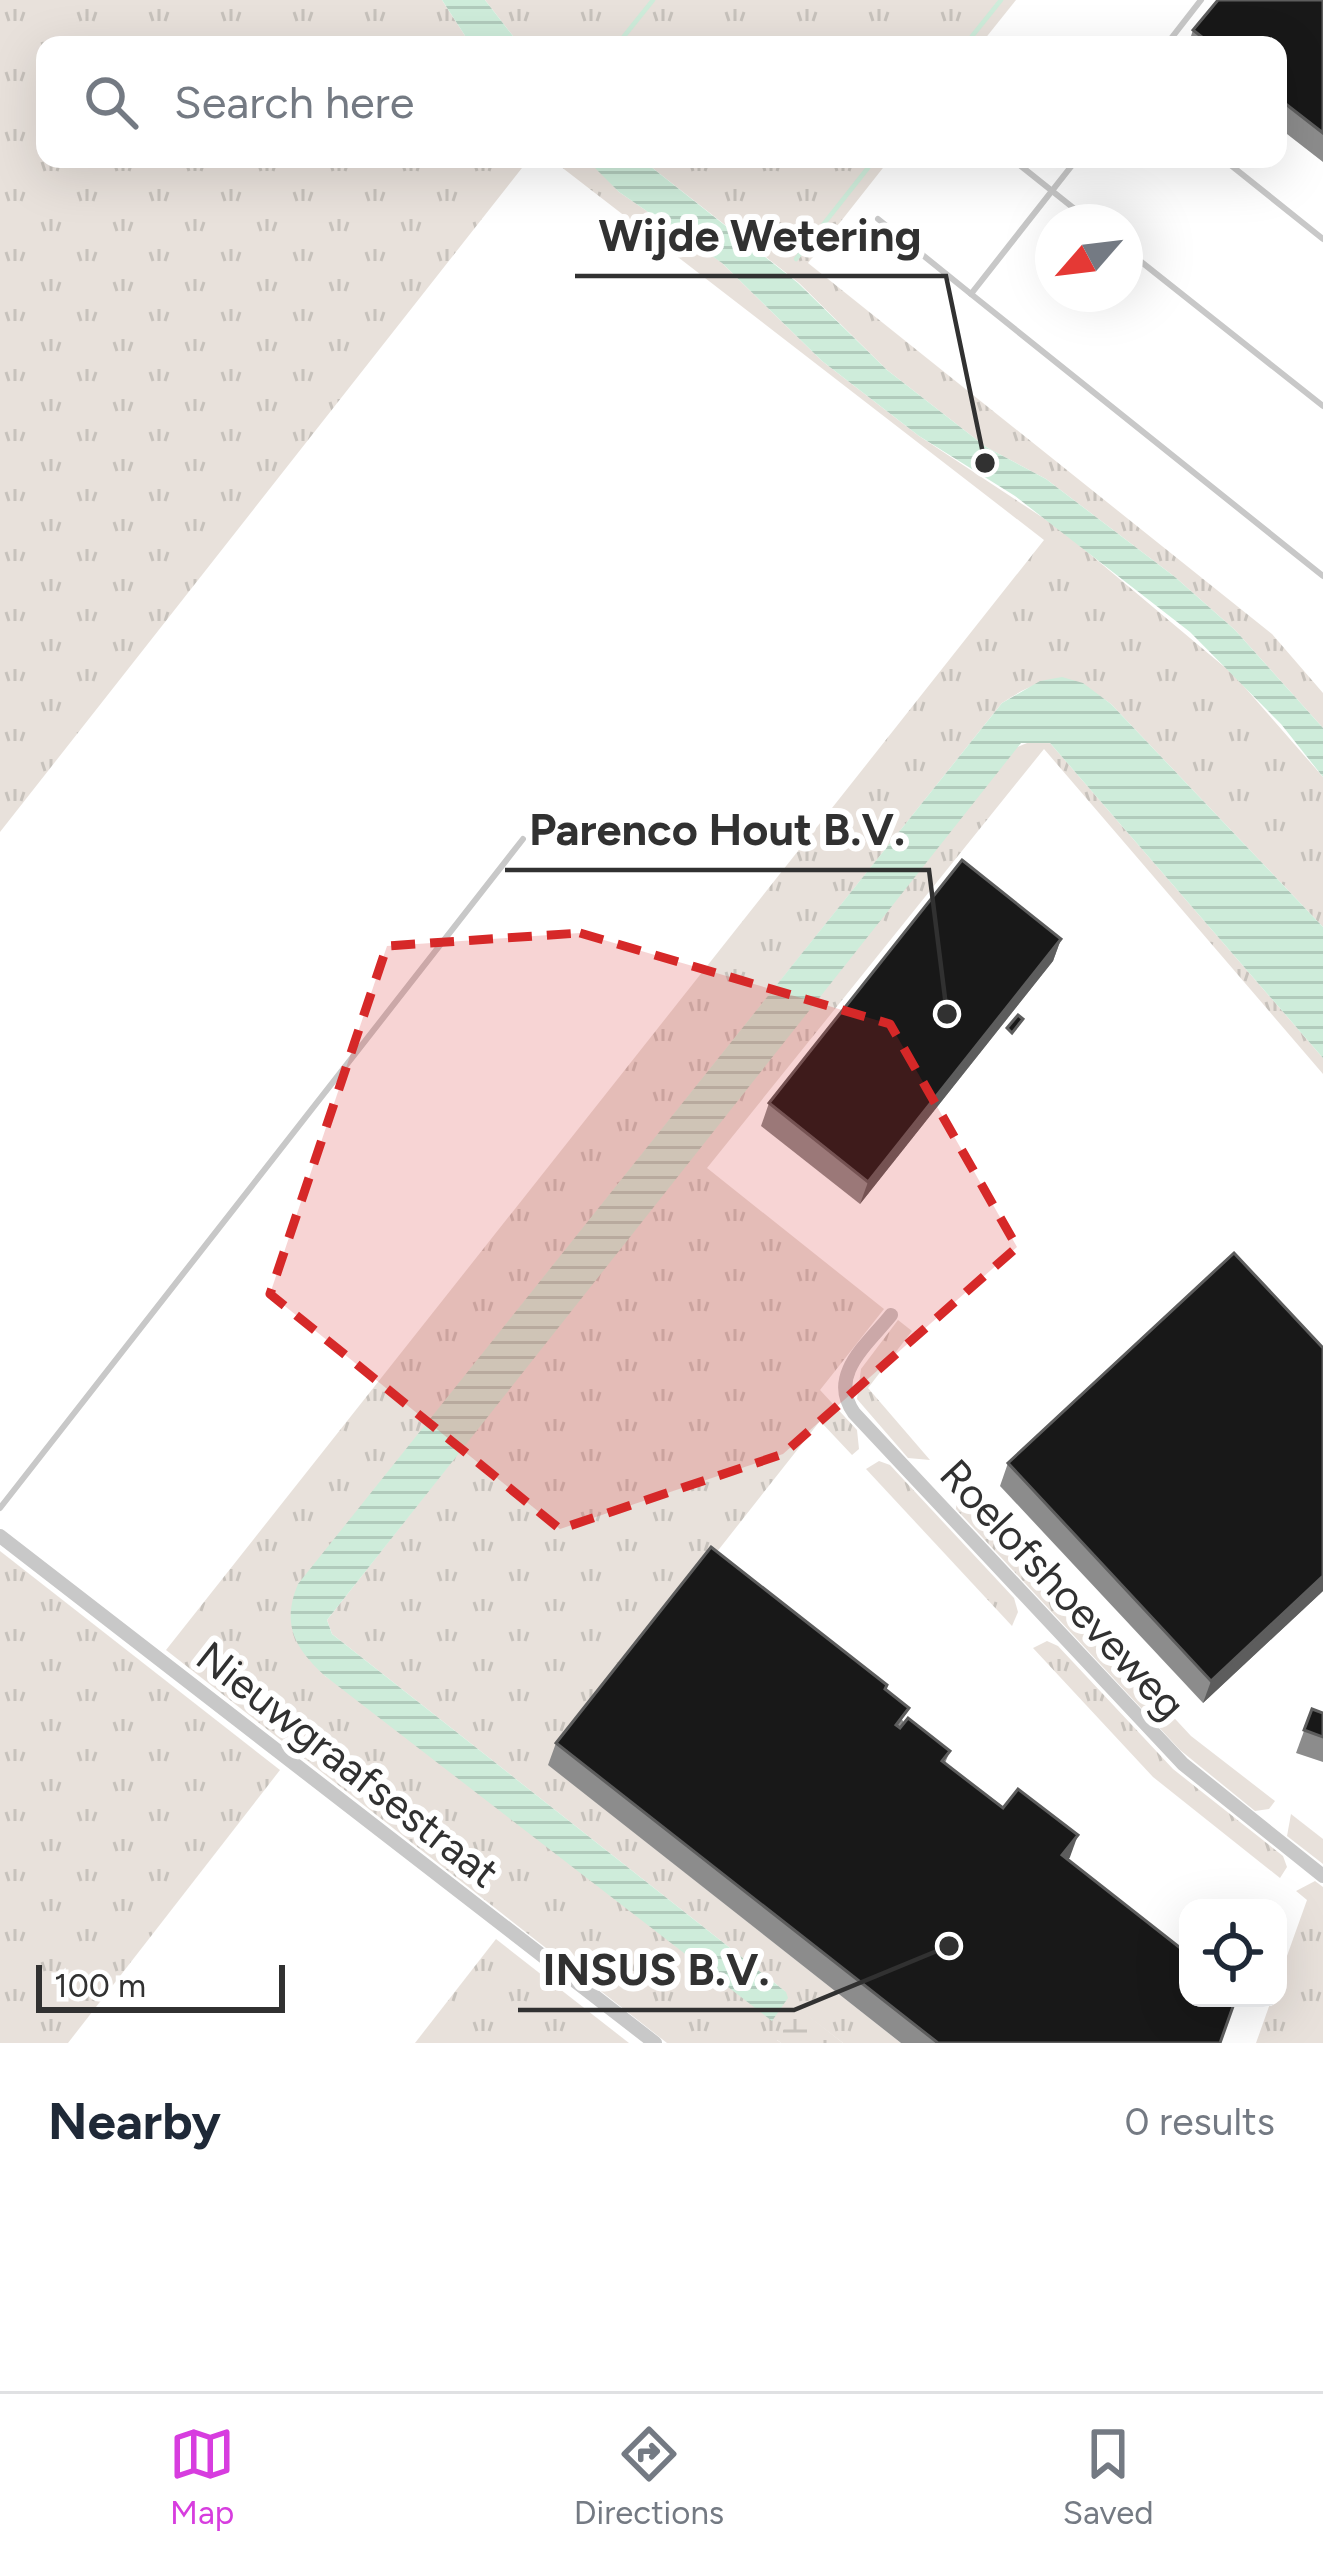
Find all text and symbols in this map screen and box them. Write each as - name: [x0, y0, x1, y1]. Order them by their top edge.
- search box: [36, 36, 1287, 168]
- icon: search: [78, 69, 144, 135]
- text: Search here: [174, 75, 414, 129]
- callout: Wijde Wetering: [575, 195, 946, 276]
- north arrow: [1035, 204, 1143, 312]
- text: Wijde Wetering: [598, 208, 922, 262]
- callout: Parenco Hout B.V.: [505, 789, 929, 870]
- text: Parenco Hout B.V.: [529, 802, 905, 856]
- street label: Roelofshoeveweg: [929, 1449, 1196, 1730]
- street label: Nieuwgraafsestraat: [187, 1631, 509, 1898]
- map controls: [1179, 1899, 1287, 2007]
- button: locate: [1179, 1899, 1287, 2007]
- callout: INSUS B.V.: [518, 1929, 794, 2010]
- text: INSUS B.V.: [542, 1942, 770, 1996]
- scale bar: [36, 1959, 285, 2012]
- text: 100 m: [54, 1966, 146, 2005]
- text: Nearby: [48, 2091, 221, 2152]
- text: 0 results: [1124, 2098, 1275, 2145]
- tab: Map: [169, 2421, 235, 2532]
- tab: Directions: [574, 2421, 724, 2532]
- tab: Saved: [1063, 2421, 1154, 2532]

